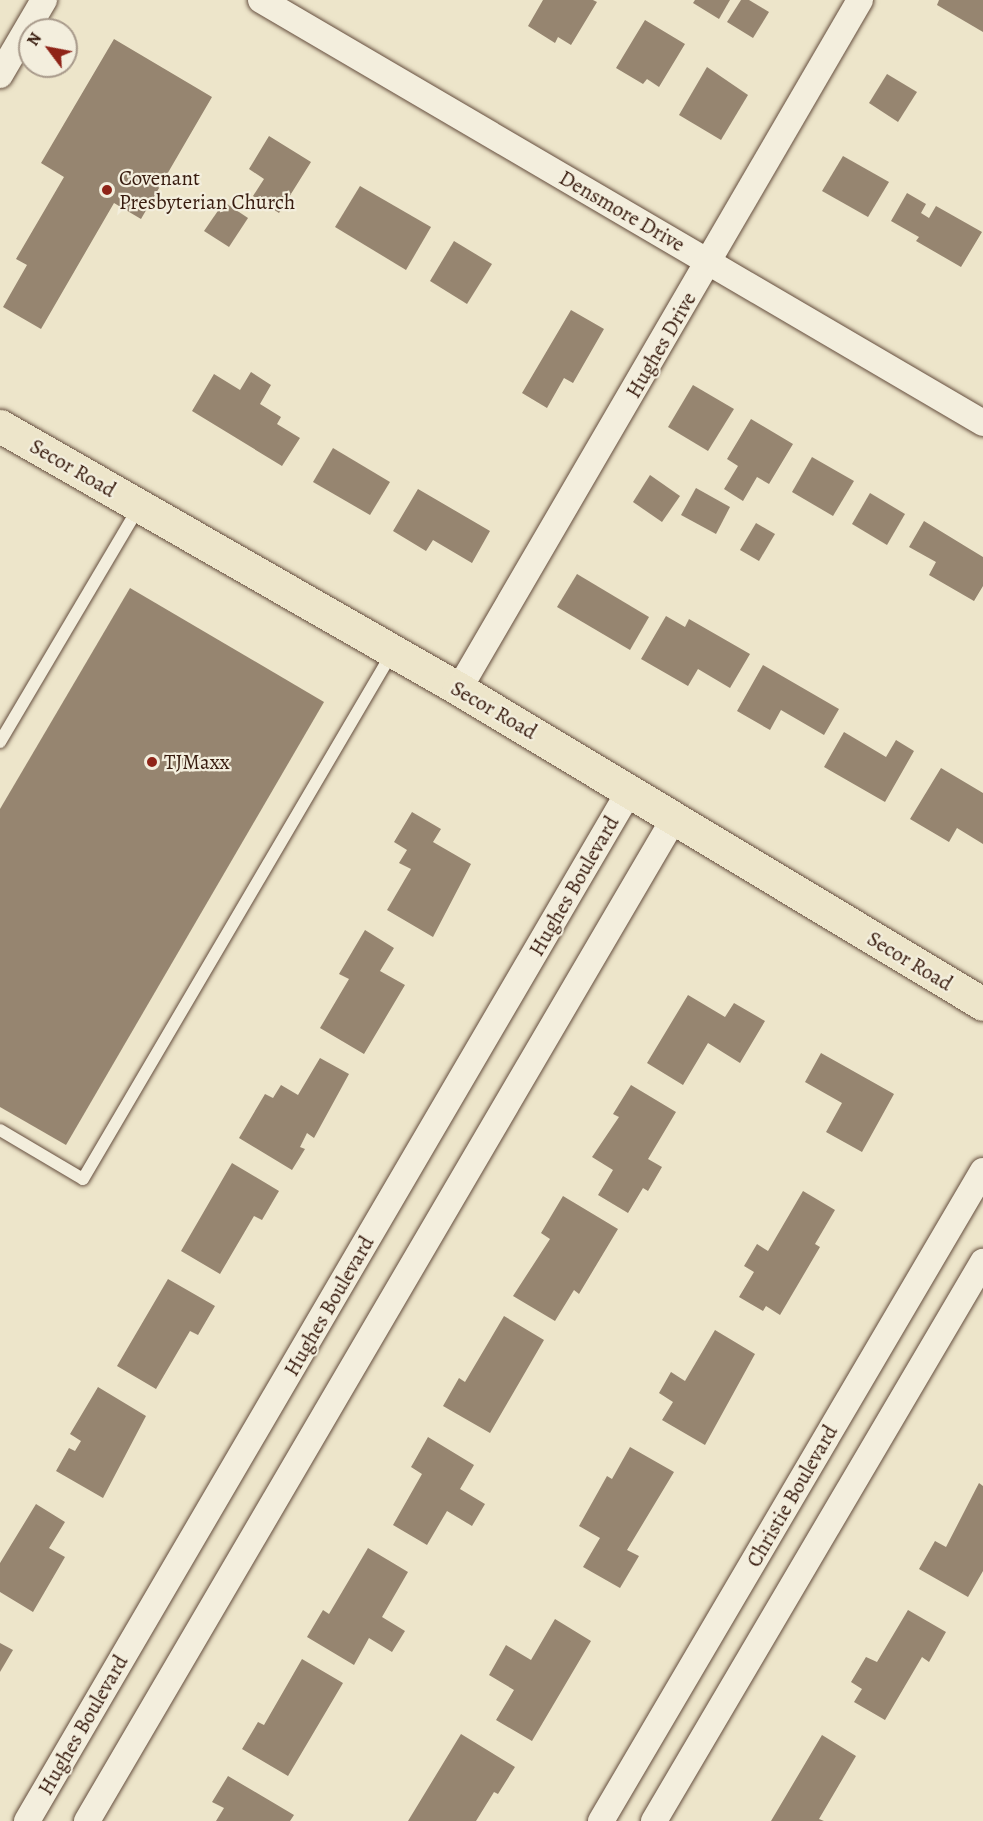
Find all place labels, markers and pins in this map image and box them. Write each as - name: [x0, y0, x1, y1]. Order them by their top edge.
- place label: Covenant Presbyterian Church: [119, 165, 295, 215]
- marker: Covenant Presbyterian Church: [100, 183, 114, 197]
- place label: TJMaxx: [164, 749, 230, 775]
- marker: TJMaxx: [145, 755, 159, 769]

